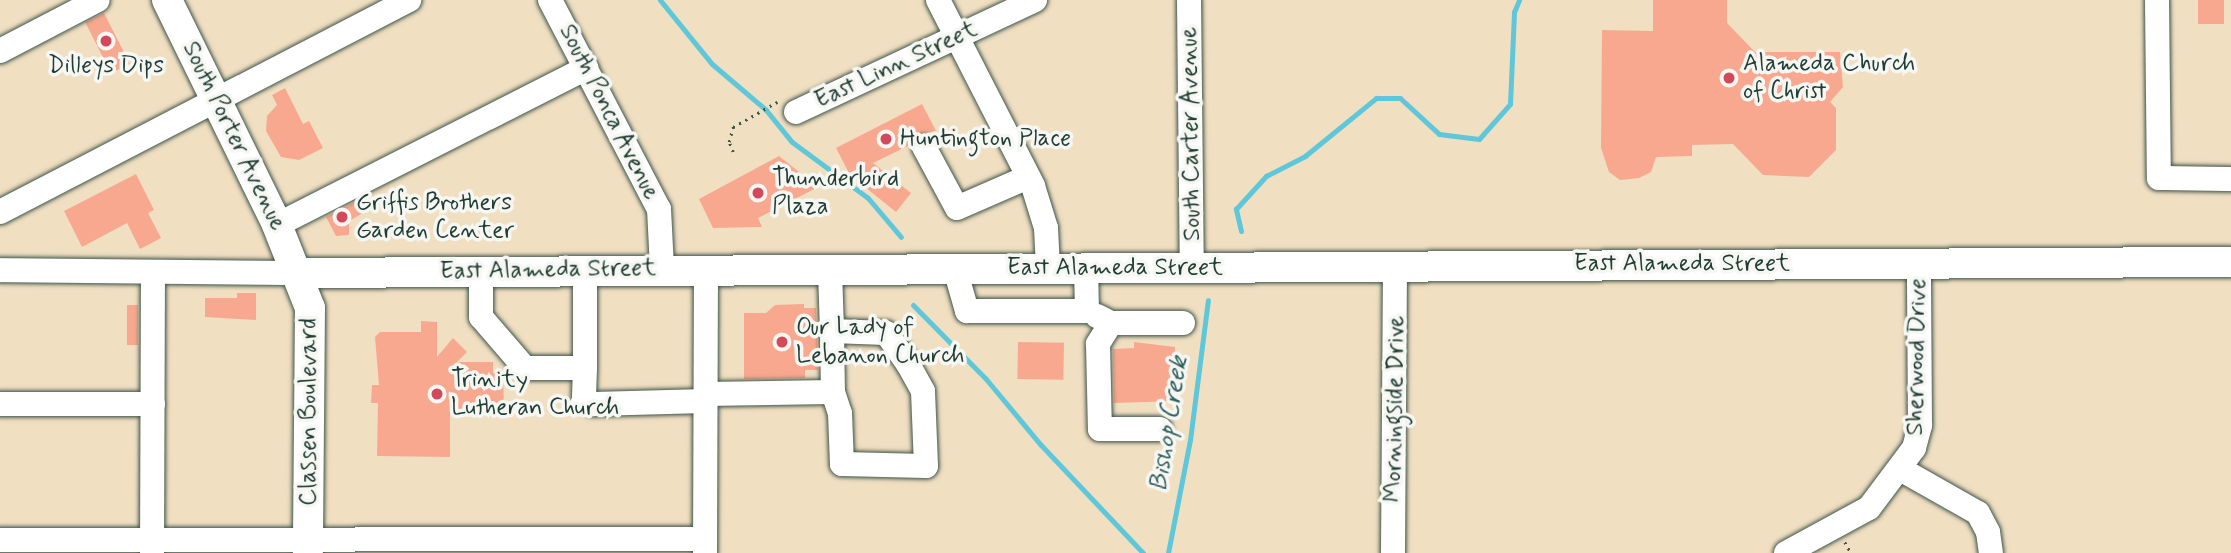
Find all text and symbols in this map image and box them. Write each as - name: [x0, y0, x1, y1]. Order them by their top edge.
- street label: East Linn Street: [810, 15, 982, 115]
- street label: South Ponca Avenue: [552, 18, 666, 206]
- street label: South Carter Avenue: [1175, 28, 1207, 240]
- marker: Dilleys Dips: [98, 33, 114, 49]
- street label: South Porter Avenue: [176, 38, 292, 234]
- place label: Alameda Church of Christ: [1743, 50, 1918, 106]
- place label: Dilleys Dips: [49, 52, 163, 80]
- marker: Alameda Church of Christ: [1721, 70, 1737, 86]
- place label: Huntington Place: [900, 125, 1071, 153]
- marker: Huntington Place: [878, 131, 894, 147]
- place label: Thunderbird Plaza: [772, 165, 899, 221]
- marker: Thunderbird Plaza: [750, 185, 766, 201]
- place label: Griffis Brothers Garden Center: [356, 189, 513, 245]
- marker: Griffis Brothers Garden Center: [334, 209, 350, 225]
- street label: East Alameda Street: [1574, 250, 1790, 278]
- street label: East Alameda Street: [440, 254, 656, 286]
- street label: East Alameda Street: [1007, 254, 1223, 282]
- street label: Sherwood Drive: [1901, 279, 1933, 435]
- place label: Our Lady of Lebanon Church: [796, 314, 970, 370]
- street label: Morningside Drive: [1379, 316, 1411, 502]
- street label: Classen Boulevard: [295, 321, 323, 503]
- marker: Our Lady of Lebanon Church: [774, 334, 790, 350]
- water label: Bishop Creek: [1144, 354, 1196, 494]
- place label: Trinity Lutheran Church: [451, 366, 625, 422]
- marker: Trinity Lutheran Church: [429, 386, 445, 402]

